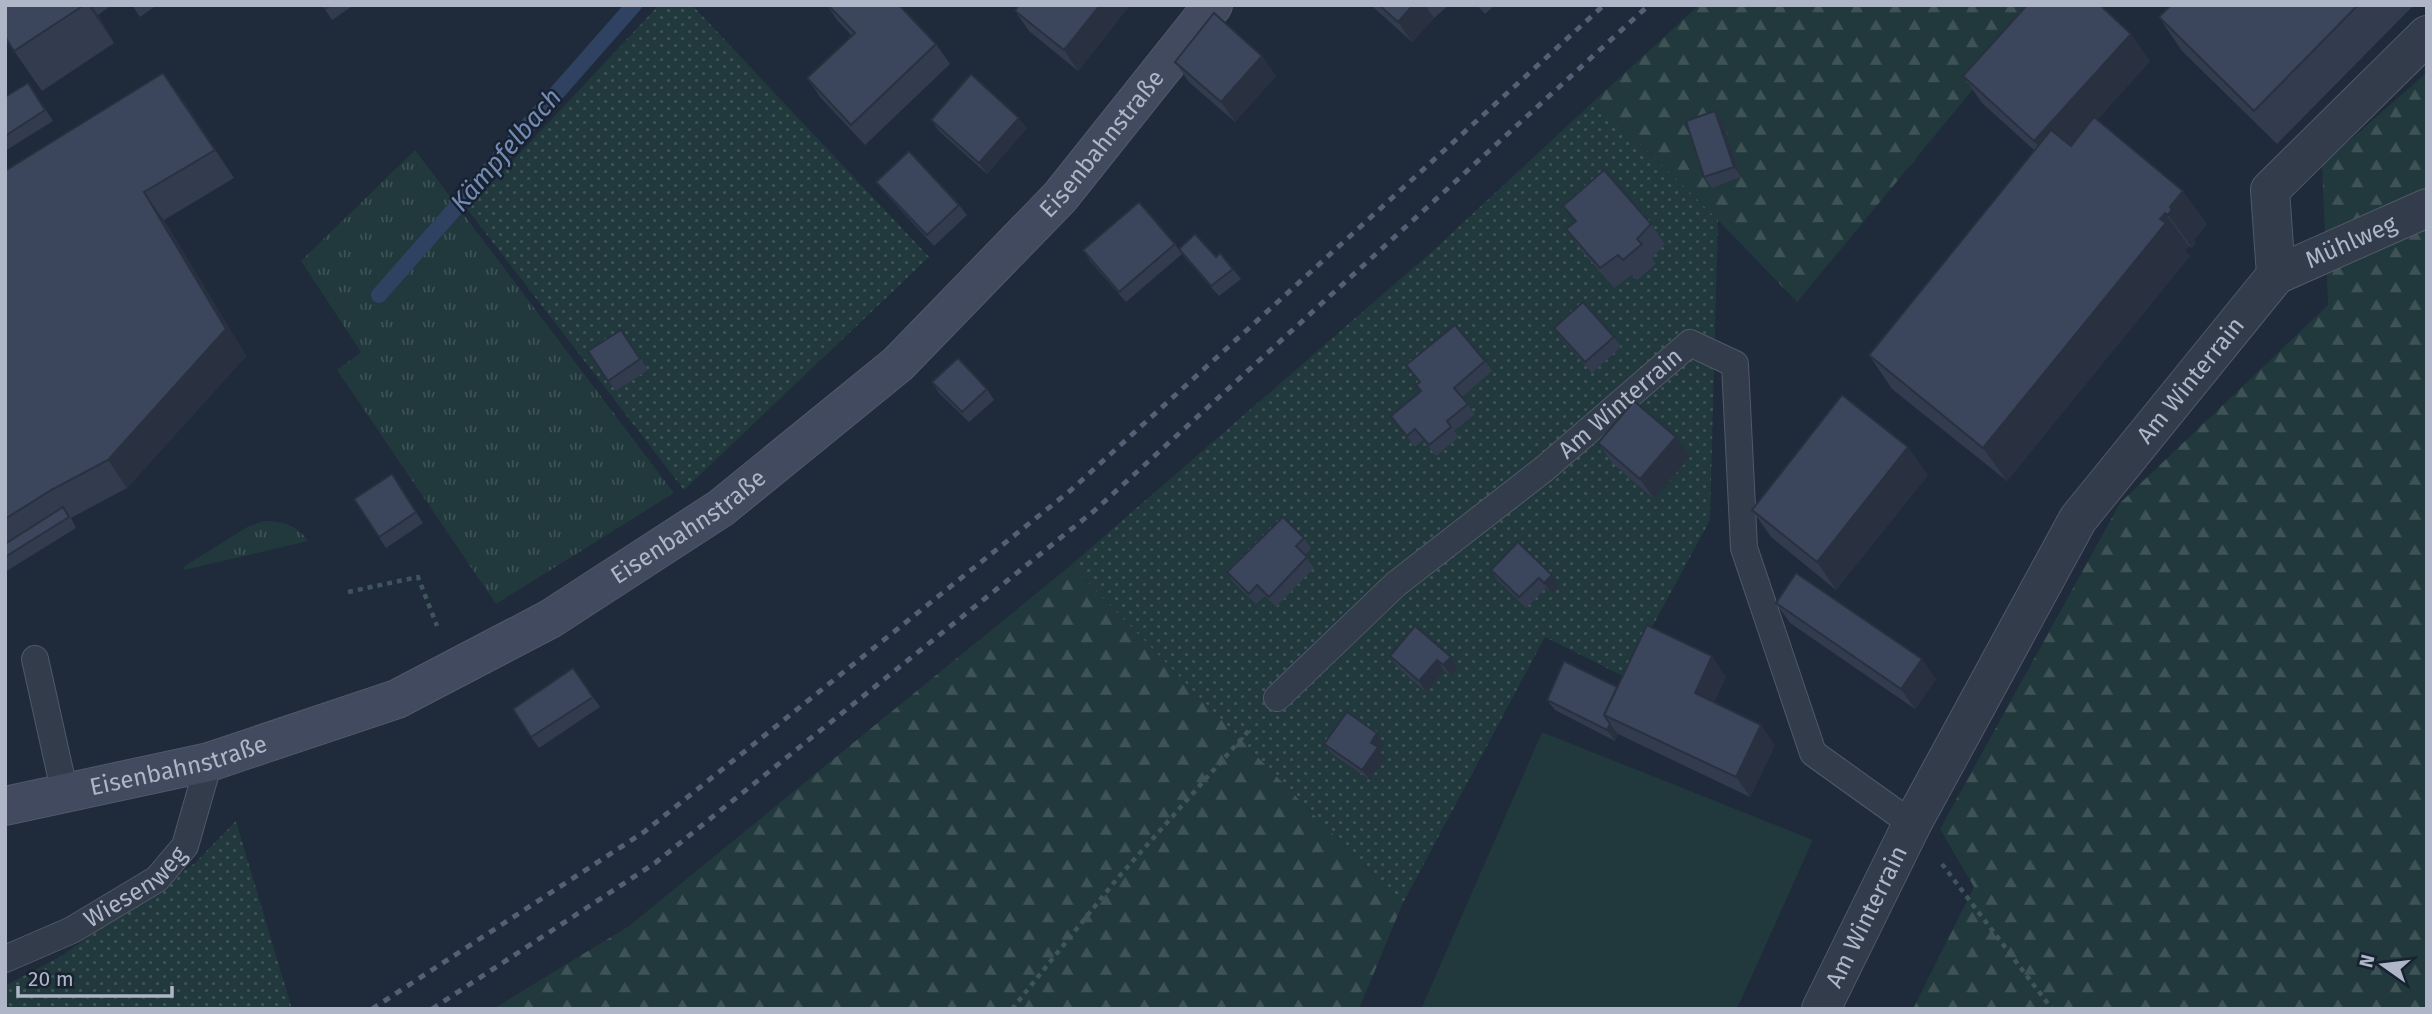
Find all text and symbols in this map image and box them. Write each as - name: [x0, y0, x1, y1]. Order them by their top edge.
- street label: Eisenbahnstraße: [1034, 64, 1170, 223]
- water label: Kämpfelbach: [444, 82, 568, 218]
- street label: Mühlweg: [2301, 209, 2401, 274]
- street label: Am Winterrain: [2131, 312, 2250, 449]
- street label: Am Winterrain: [1553, 342, 1688, 464]
- street label: Eisenbahnstraße: [606, 463, 771, 590]
- street label: Eisenbahnstraße: [87, 730, 271, 801]
- street label: Wiesenweg: [79, 840, 193, 933]
- street label: Am Winterrain: [1820, 841, 1913, 992]
- north arrow: [2348, 930, 2418, 1000]
- text: N: [2354, 952, 2380, 970]
- scale bar: [18, 954, 172, 998]
- text: 20 m: [28, 966, 74, 992]

